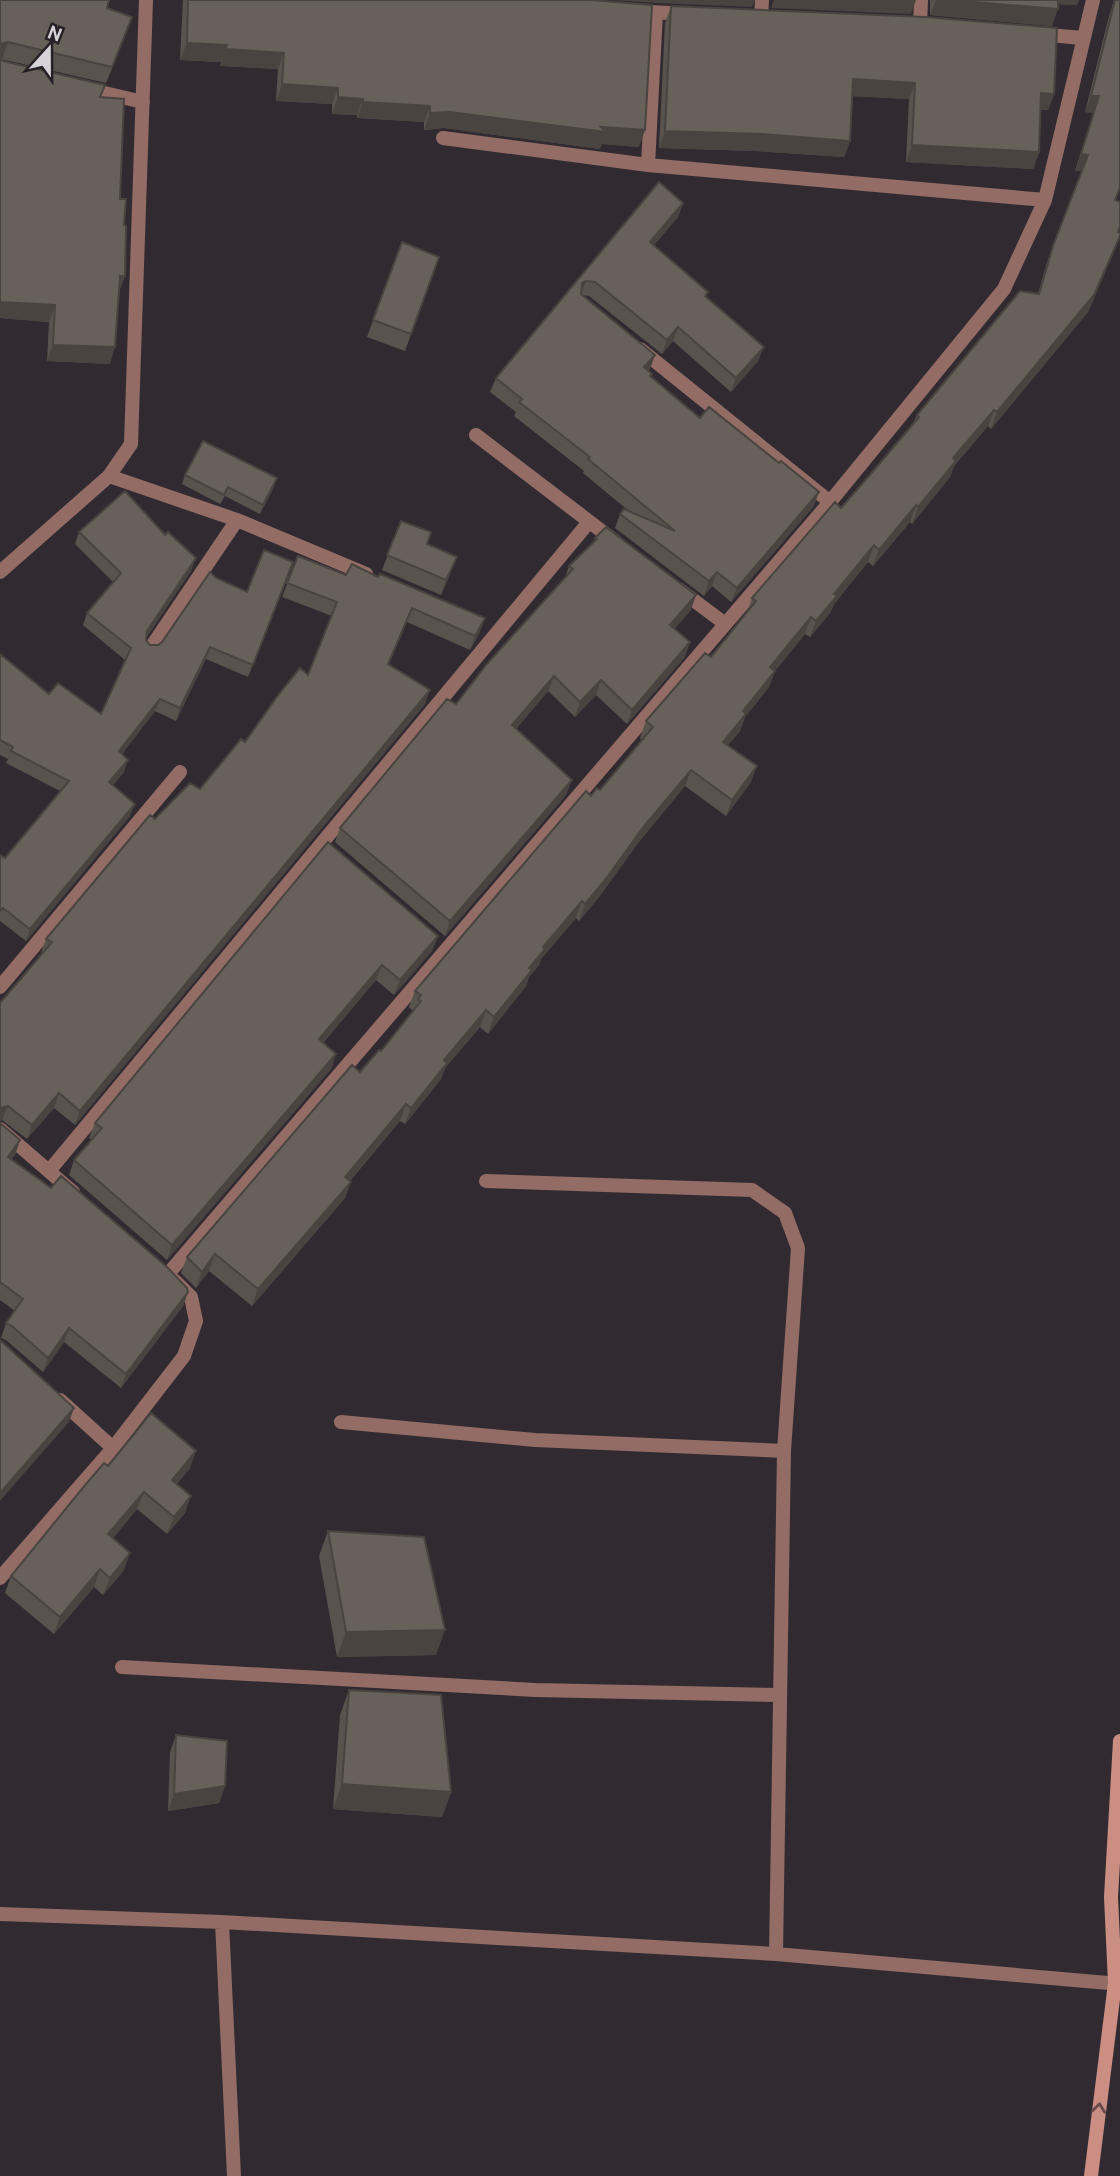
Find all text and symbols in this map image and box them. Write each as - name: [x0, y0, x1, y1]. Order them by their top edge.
- north arrow: [14, 14, 84, 84]
- text: N: [45, 20, 65, 47]
- one-way arrow: [1092, 2102, 1107, 2114]

